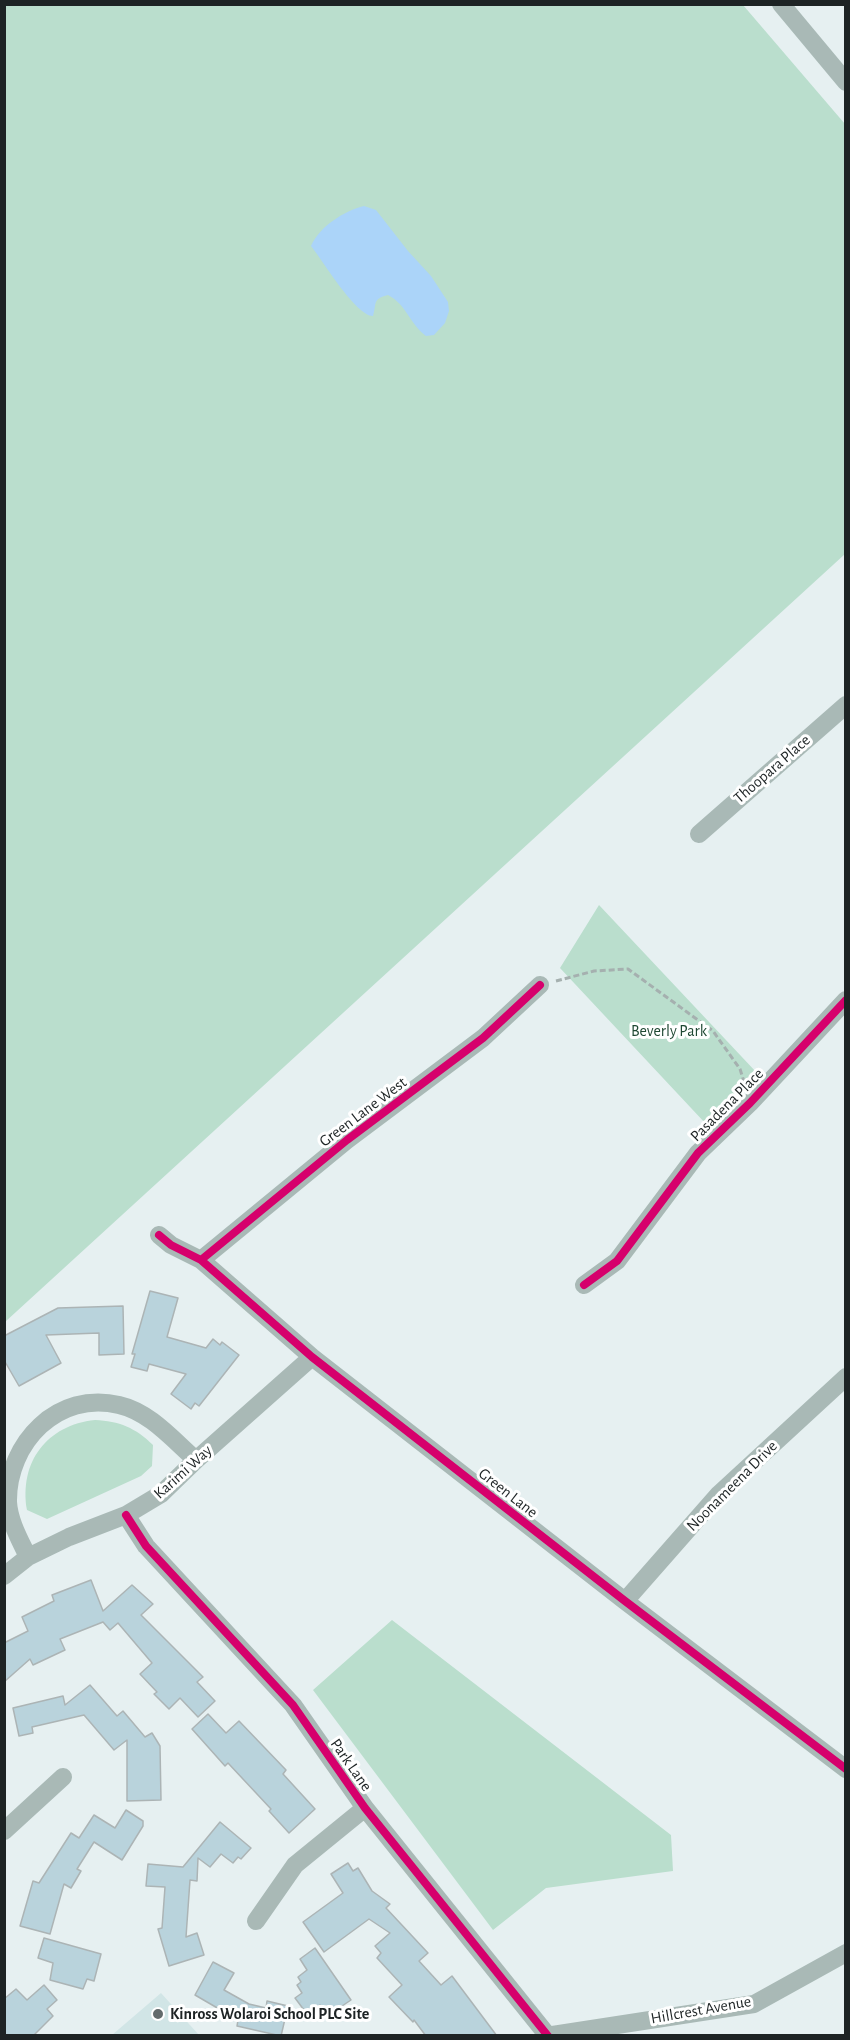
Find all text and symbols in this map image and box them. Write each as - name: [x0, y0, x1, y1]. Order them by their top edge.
- street label: Thoopara Place: [730, 730, 814, 808]
- park label: Beverly Park: [631, 1021, 707, 1041]
- street label: Pasadena Place: [686, 1064, 768, 1146]
- street label: Green Lane West: [316, 1073, 410, 1151]
- street label: Noonameena Drive: [683, 1437, 781, 1535]
- street label: Karimi Way: [150, 1441, 216, 1503]
- street label: Green Lane: [475, 1464, 541, 1522]
- street label: Park Lane: [326, 1735, 376, 1795]
- street label: Hillcrest Avenue: [649, 1992, 753, 2028]
- place label: Kinross Wolaroi School PLC Site: [170, 2004, 369, 2024]
- marker: Kinross Wolaroi School PLC Site: [151, 2007, 165, 2021]

